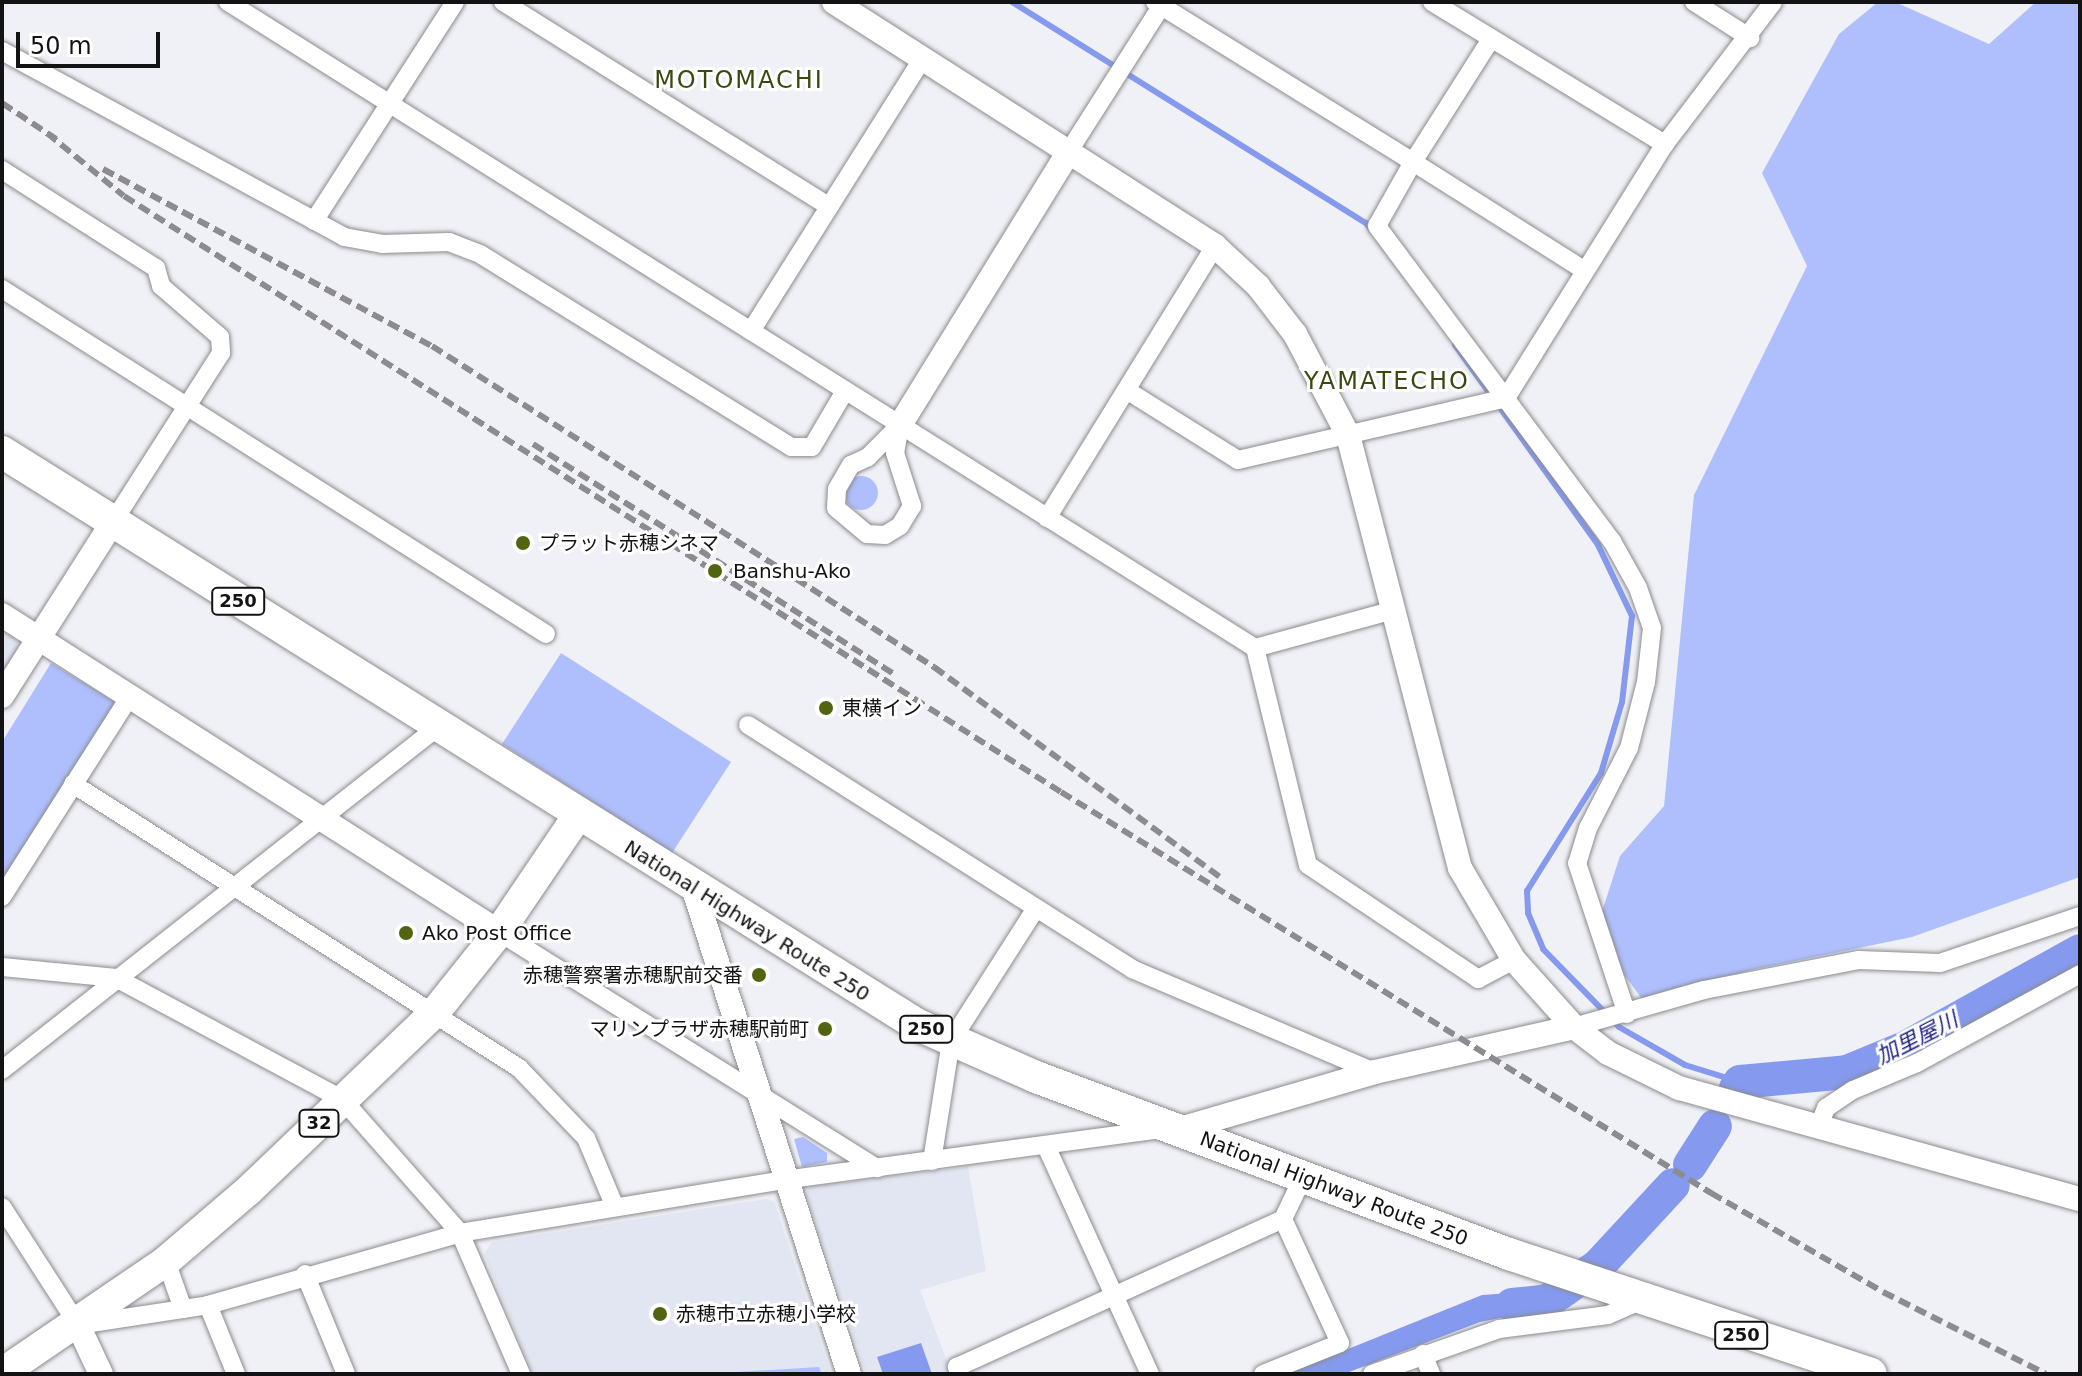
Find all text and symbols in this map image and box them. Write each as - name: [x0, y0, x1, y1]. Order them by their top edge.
- scale bar: [20, 16, 164, 66]
- text: 50 m: [30, 32, 92, 60]
- district label: MOTOMACHI: [654, 67, 824, 95]
- district label: YAMATECHO: [1304, 368, 1470, 396]
- place label: プラット赤穂シネマ: [539, 531, 719, 555]
- marker: プラット赤穂シネマ: [514, 534, 532, 552]
- place label: Banshu-Ako: [733, 559, 851, 583]
- marker: Banshu-Ako: [704, 560, 726, 582]
- road number: 250: [210, 587, 266, 615]
- place label: 東横イン: [842, 696, 922, 720]
- marker: 東横イン: [817, 699, 835, 717]
- street label: National Highway Route 250: [620, 835, 874, 1007]
- place label: Ako Post Office: [422, 921, 572, 945]
- marker: Ako Post Office: [397, 924, 415, 942]
- place label: 赤穂警察署赤穂駅前交番: [523, 963, 743, 987]
- marker: 赤穂警察署赤穂駅前交番: [750, 966, 768, 984]
- water label: 加里屋川: [1872, 1006, 1962, 1070]
- road number: 250: [898, 1015, 954, 1043]
- place label: マリンプラザ赤穂駅前町: [589, 1017, 809, 1041]
- marker: マリンプラザ赤穂駅前町: [816, 1020, 834, 1038]
- road number: 32: [297, 1109, 341, 1137]
- street label: National Highway Route 250: [1197, 1127, 1471, 1251]
- place label: 赤穂市立赤穂小学校: [676, 1302, 856, 1326]
- marker: 赤穂市立赤穂小学校: [651, 1305, 669, 1323]
- road number: 250: [1713, 1321, 1769, 1349]

